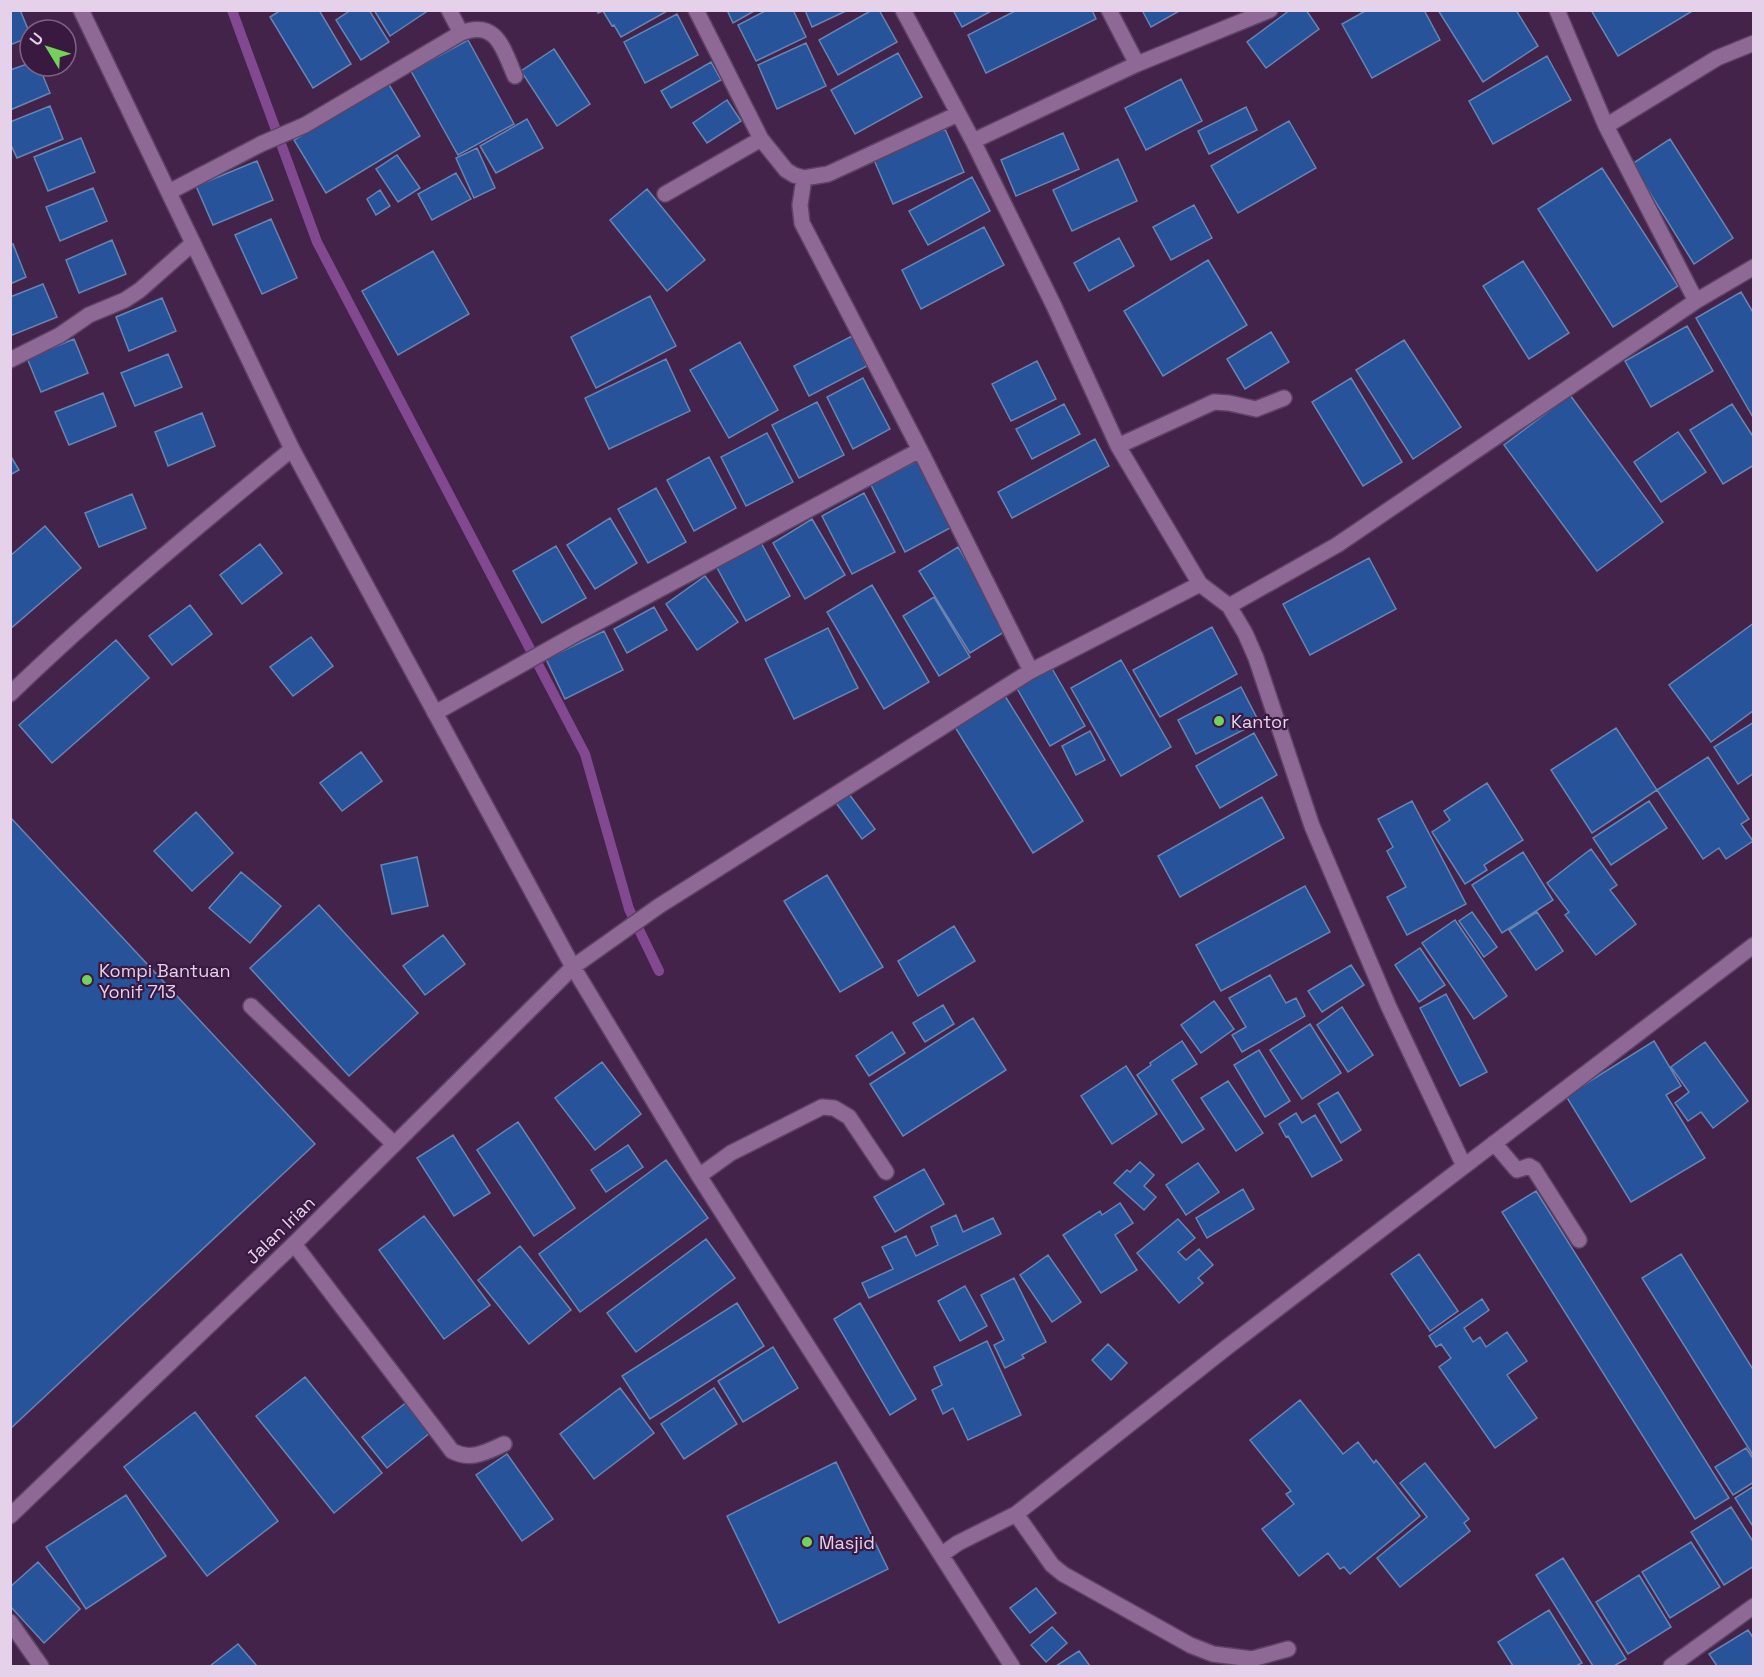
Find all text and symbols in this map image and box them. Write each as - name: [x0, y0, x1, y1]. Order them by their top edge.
- north arrow: [18, 18, 78, 78]
- text: U: [25, 28, 48, 50]
- place label: Kantor: [1231, 710, 1289, 733]
- marker: Kantor: [1212, 714, 1226, 728]
- place label: Kompi Bantuan Yonif 713: [99, 959, 231, 1003]
- marker: Kompi Bantuan Yonif 713: [80, 973, 94, 987]
- street label: Jalan Irian: [240, 1191, 320, 1269]
- place label: Masjid: [819, 1531, 875, 1554]
- marker: Masjid: [800, 1535, 814, 1549]

